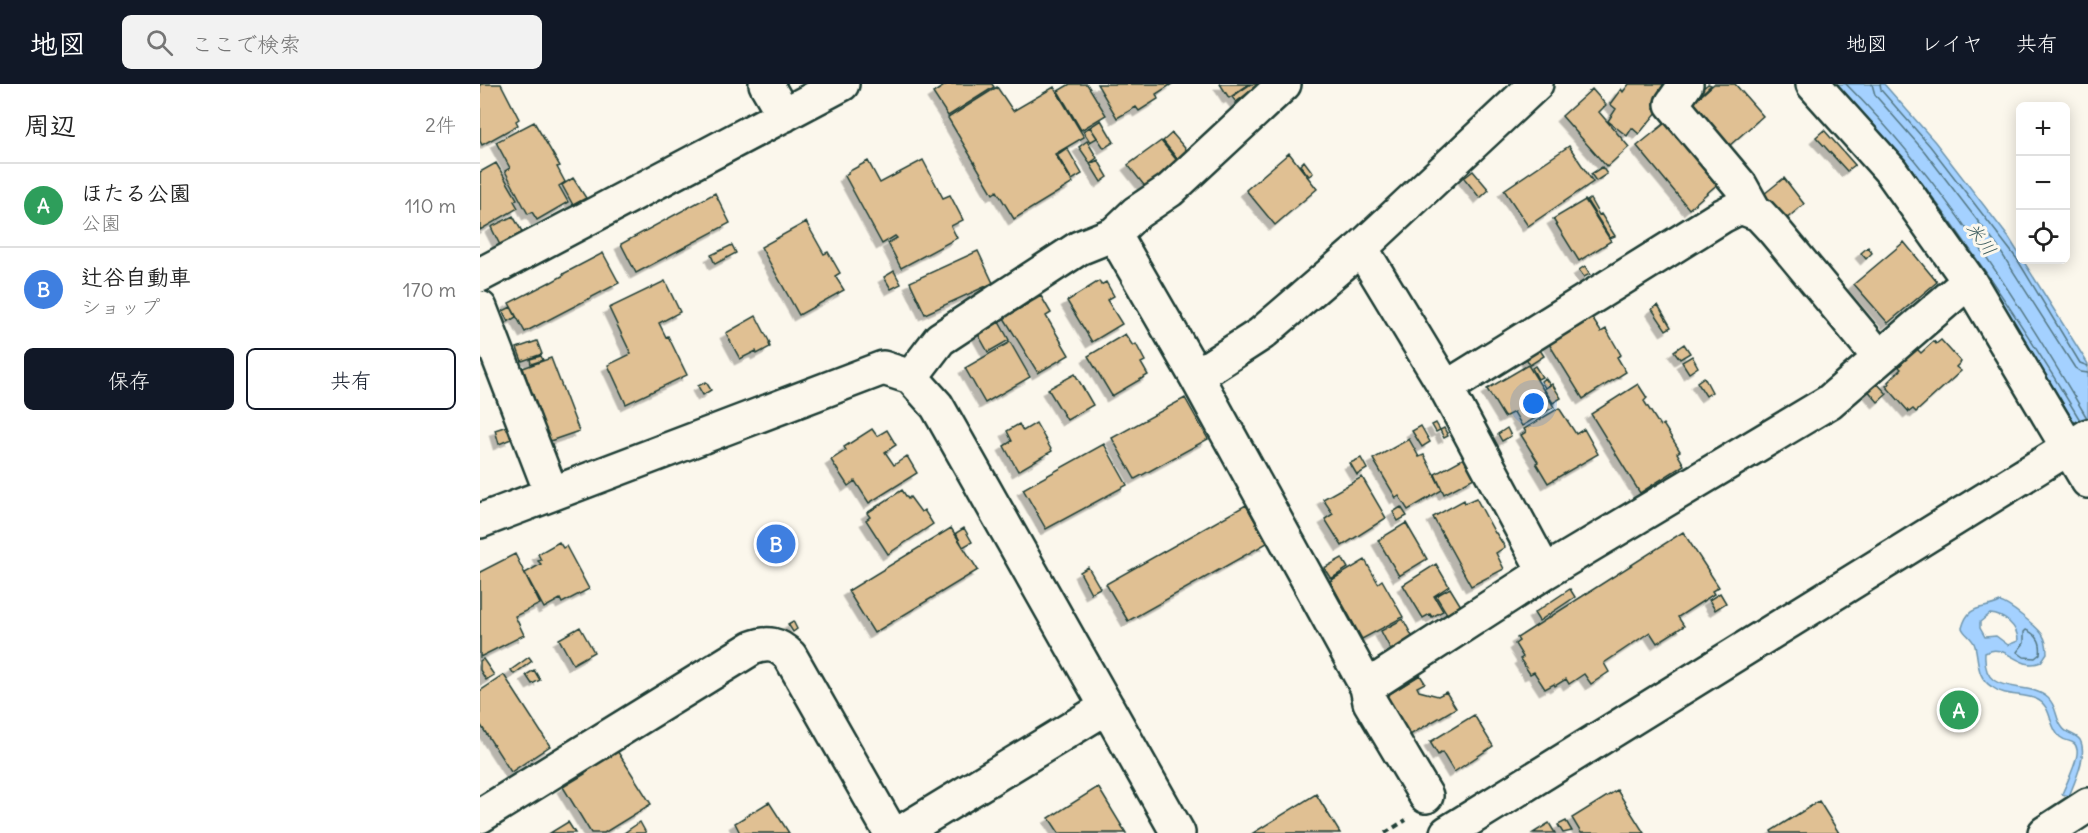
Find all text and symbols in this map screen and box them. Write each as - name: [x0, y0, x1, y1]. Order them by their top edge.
- search box: [122, 15, 542, 69]
- text: 地図: [30, 26, 86, 62]
- icon: search: [143, 26, 176, 59]
- text: ここで検索: [191, 30, 301, 58]
- text: 地図: [1846, 30, 1888, 57]
- text: レイヤ: [1921, 30, 1983, 57]
- text: 共有: [2016, 30, 2058, 57]
- map controls: [2016, 102, 2070, 264]
- button: +: [2016, 102, 2070, 156]
- text: 周辺: [24, 109, 76, 142]
- text: 2件: [425, 112, 456, 137]
- button: −: [2016, 156, 2070, 210]
- text: ほたる公園: [81, 179, 191, 207]
- text: A: [37, 193, 50, 218]
- text: 110 m: [405, 193, 456, 218]
- text: 公園: [81, 210, 121, 235]
- button: locate: [2016, 210, 2070, 264]
- water label: 米川: [1962, 217, 2001, 260]
- text: 辻谷自動車: [81, 263, 191, 291]
- text: B: [37, 277, 50, 302]
- text: 170 m: [403, 277, 456, 302]
- text: ショップ: [81, 294, 160, 319]
- button: 保存: [24, 348, 234, 410]
- button: 共有: [246, 348, 456, 410]
- your location: [1519, 389, 1548, 418]
- pin: B: [756, 522, 796, 566]
- pin: A: [1940, 688, 1978, 732]

